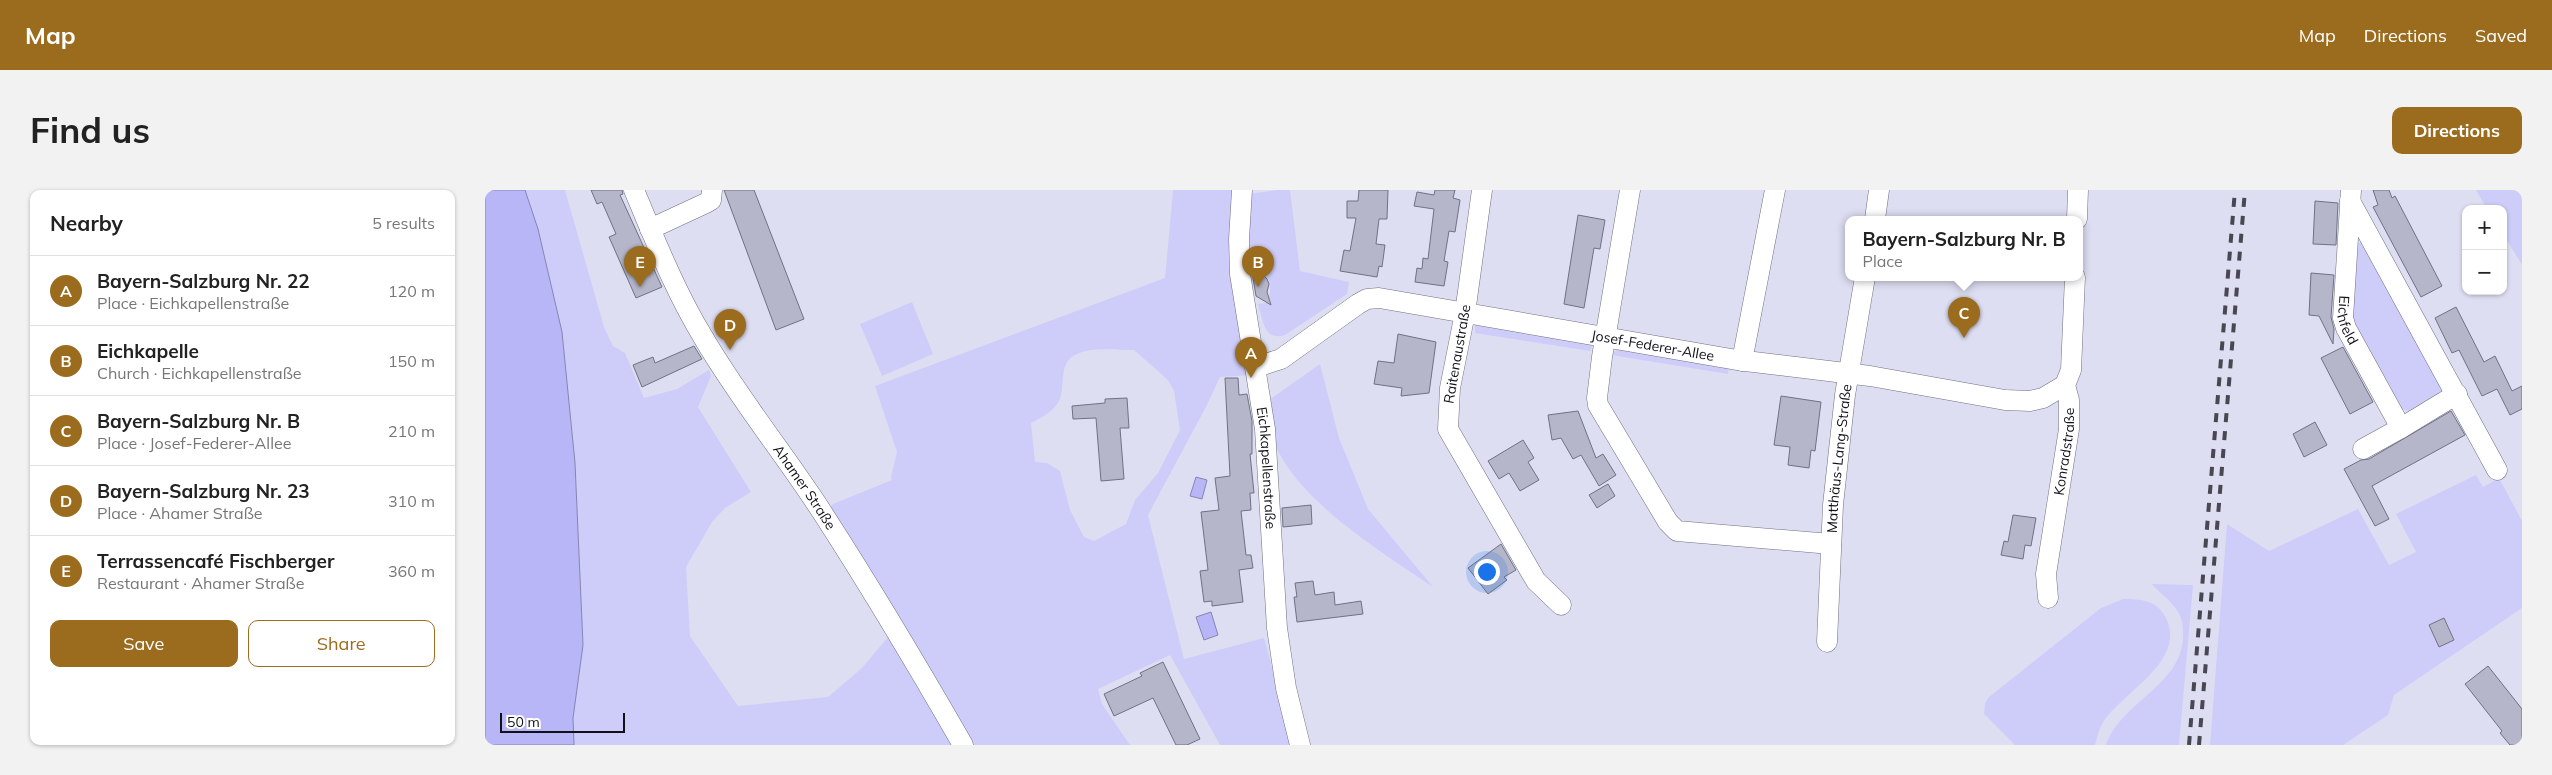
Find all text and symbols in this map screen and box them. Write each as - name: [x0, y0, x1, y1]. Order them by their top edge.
- text: Map: [25, 20, 76, 50]
- text: Map: [2299, 24, 2336, 47]
- text: Directions: [2364, 24, 2447, 47]
- text: Saved: [2475, 24, 2527, 47]
- button: Directions: [2392, 107, 2522, 154]
- text: Find us: [30, 108, 150, 152]
- map controls: [2462, 205, 2507, 295]
- button: +: [2462, 205, 2507, 250]
- text: Nearby: [50, 210, 123, 236]
- text: 5 results: [372, 213, 435, 233]
- popup: [1845, 216, 2083, 281]
- text: Bayern-Salzburg Nr. B: [1862, 227, 2066, 251]
- pin: E: [624, 246, 656, 287]
- pin: B: [1242, 246, 1274, 287]
- button: −: [2462, 250, 2507, 295]
- text: Place: [1862, 251, 1903, 271]
- text: Bayern-Salzburg Nr. 22: [97, 269, 310, 293]
- text: A: [60, 281, 72, 301]
- text: 120 m: [388, 281, 435, 301]
- text: Place · Eichkapellenstraße: [97, 293, 289, 313]
- street label: Eichfeld: [2333, 295, 2362, 348]
- pin: C: [1948, 297, 1980, 338]
- street label: Raitenaustraße: [1439, 303, 1475, 405]
- pin: D: [714, 309, 746, 350]
- street label: Josef-Federer-Allee: [1590, 326, 1716, 365]
- pin: A: [1235, 337, 1267, 378]
- text: Eichkapelle: [97, 339, 199, 363]
- text: B: [60, 351, 72, 371]
- text: 150 m: [388, 351, 435, 371]
- text: Church · Eichkapellenstraße: [97, 363, 302, 383]
- street label: Matthäus-Lang-Straße: [1823, 383, 1856, 533]
- street label: Eichkapellenstraße: [1253, 405, 1280, 530]
- street label: Konradstraße: [2050, 408, 2078, 497]
- text: Bayern-Salzburg Nr. B: [97, 409, 300, 433]
- text: C: [61, 421, 71, 441]
- text: 210 m: [388, 421, 435, 441]
- text: Place · Josef-Federer-Allee: [97, 433, 291, 453]
- street label: Ahamer Straße: [769, 441, 840, 533]
- text: Bayern-Salzburg Nr. 23: [97, 479, 310, 503]
- text: D: [60, 491, 72, 511]
- text: 310 m: [388, 491, 435, 511]
- text: Place · Ahamer Straße: [97, 503, 263, 523]
- text: Terrassencafé Fischberger: [97, 549, 334, 573]
- your location: [1474, 559, 1500, 585]
- text: E: [61, 561, 71, 581]
- text: 360 m: [388, 561, 435, 581]
- text: Restaurant · Ahamer Straße: [97, 573, 304, 593]
- button: Save: [50, 620, 238, 667]
- button: Share: [248, 620, 435, 667]
- scale bar: [500, 710, 625, 733]
- text: 50 m: [507, 713, 540, 731]

